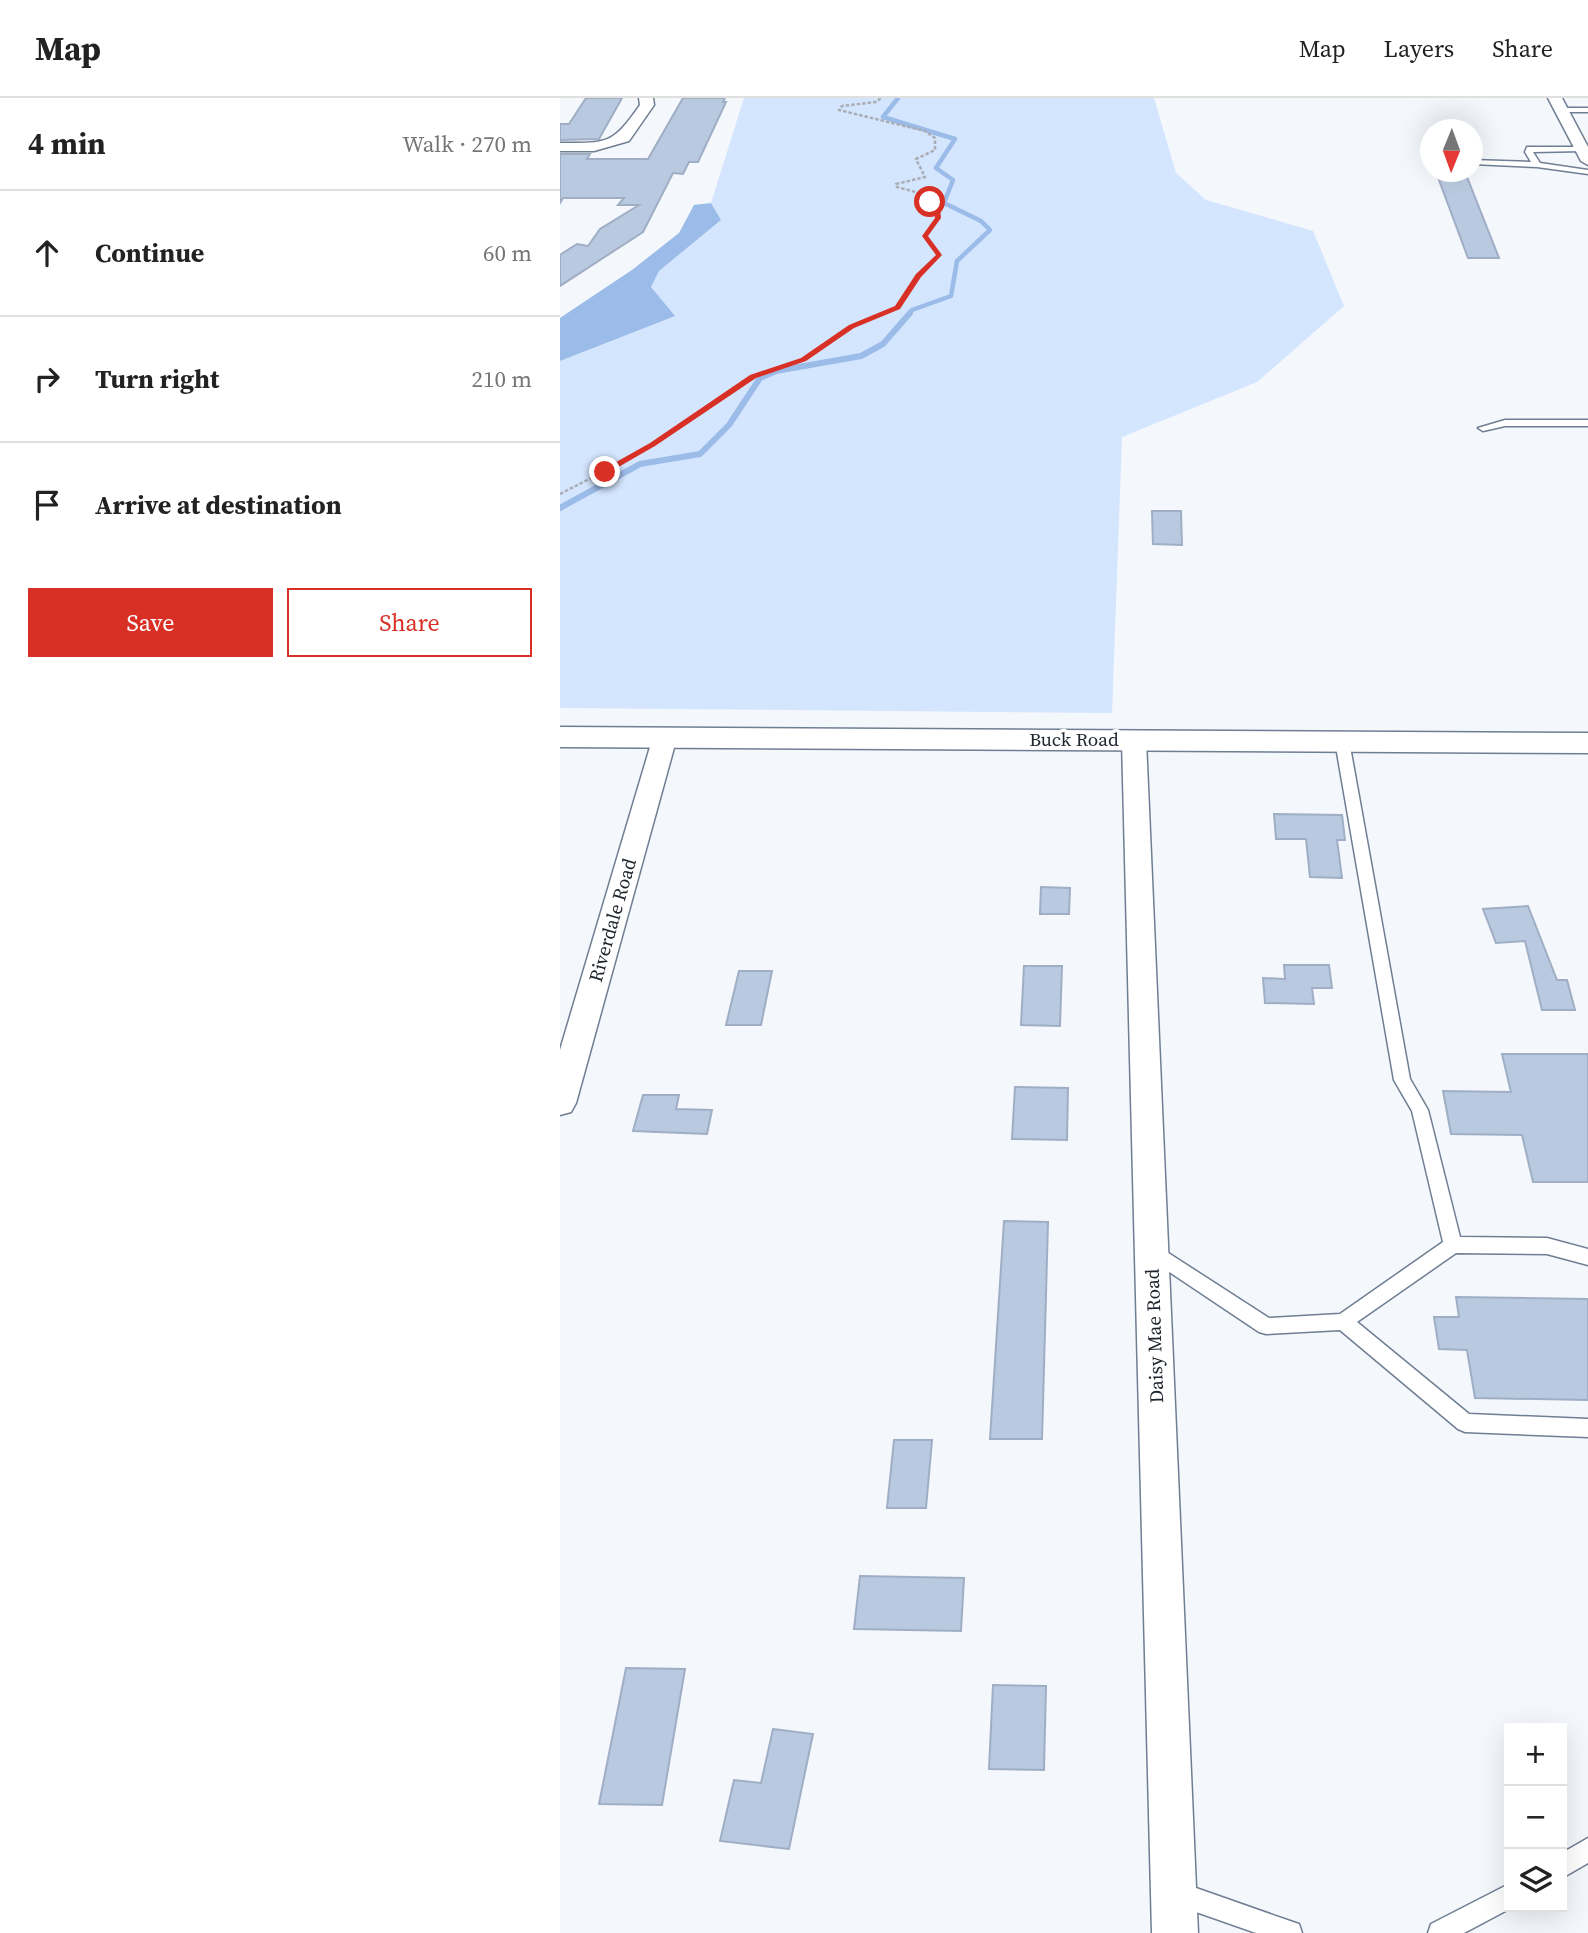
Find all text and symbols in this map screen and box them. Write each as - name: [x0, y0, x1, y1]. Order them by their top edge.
- text: Map: [35, 26, 101, 71]
- text: Map: [1299, 32, 1346, 65]
- text: Layers: [1384, 32, 1454, 65]
- text: Share: [1492, 32, 1553, 65]
- north arrow: [1420, 119, 1483, 182]
- text: 4 min: [28, 123, 106, 164]
- text: Walk · 270 m: [402, 128, 532, 160]
- route start: [914, 186, 945, 217]
- icon: ahead: [28, 234, 66, 272]
- text: Continue: [95, 235, 204, 271]
- text: 60 m: [483, 237, 532, 269]
- icon: right: [28, 360, 66, 398]
- text: Turn right: [95, 361, 219, 397]
- text: 210 m: [471, 363, 532, 395]
- route end: [589, 456, 620, 487]
- icon: arrive: [28, 486, 66, 524]
- text: Arrive at destination: [95, 487, 342, 523]
- button: Save: [28, 588, 273, 657]
- button: Share: [287, 588, 532, 657]
- street label: Buck Road: [1029, 726, 1119, 752]
- street label: Riverdale Road: [582, 855, 642, 985]
- street label: Daisy Mae Road: [1139, 1268, 1169, 1404]
- map controls: [1504, 1723, 1567, 1912]
- button: +: [1504, 1723, 1567, 1786]
- button: −: [1504, 1786, 1567, 1849]
- button: layers: [1504, 1849, 1567, 1912]

